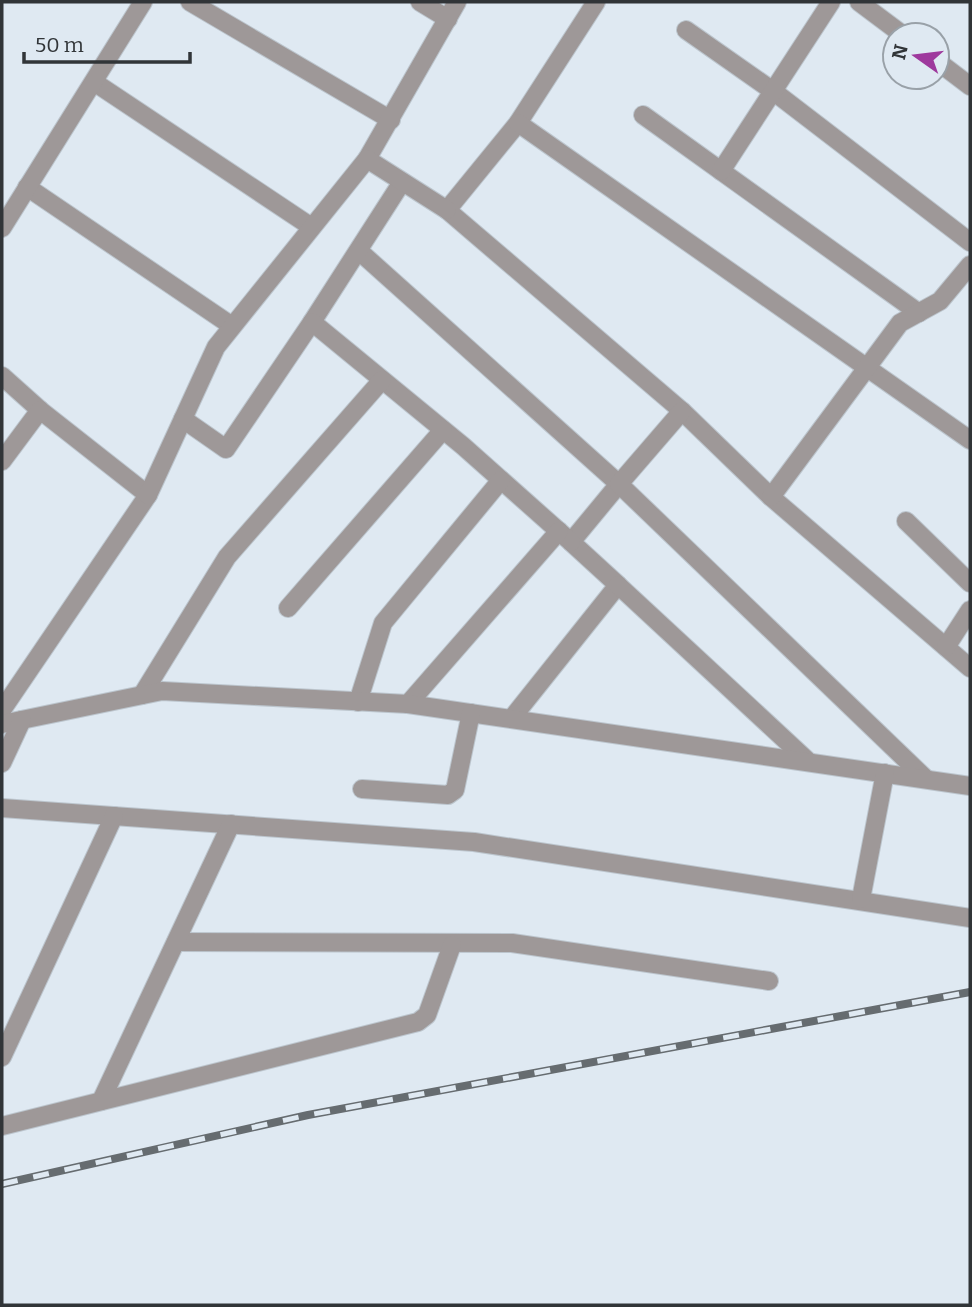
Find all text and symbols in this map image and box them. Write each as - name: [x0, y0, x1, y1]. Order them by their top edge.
- scale bar: [24, 21, 191, 65]
- north arrow: [881, 21, 951, 91]
- text: 50 m: [35, 32, 84, 58]
- text: N: [887, 42, 913, 62]

